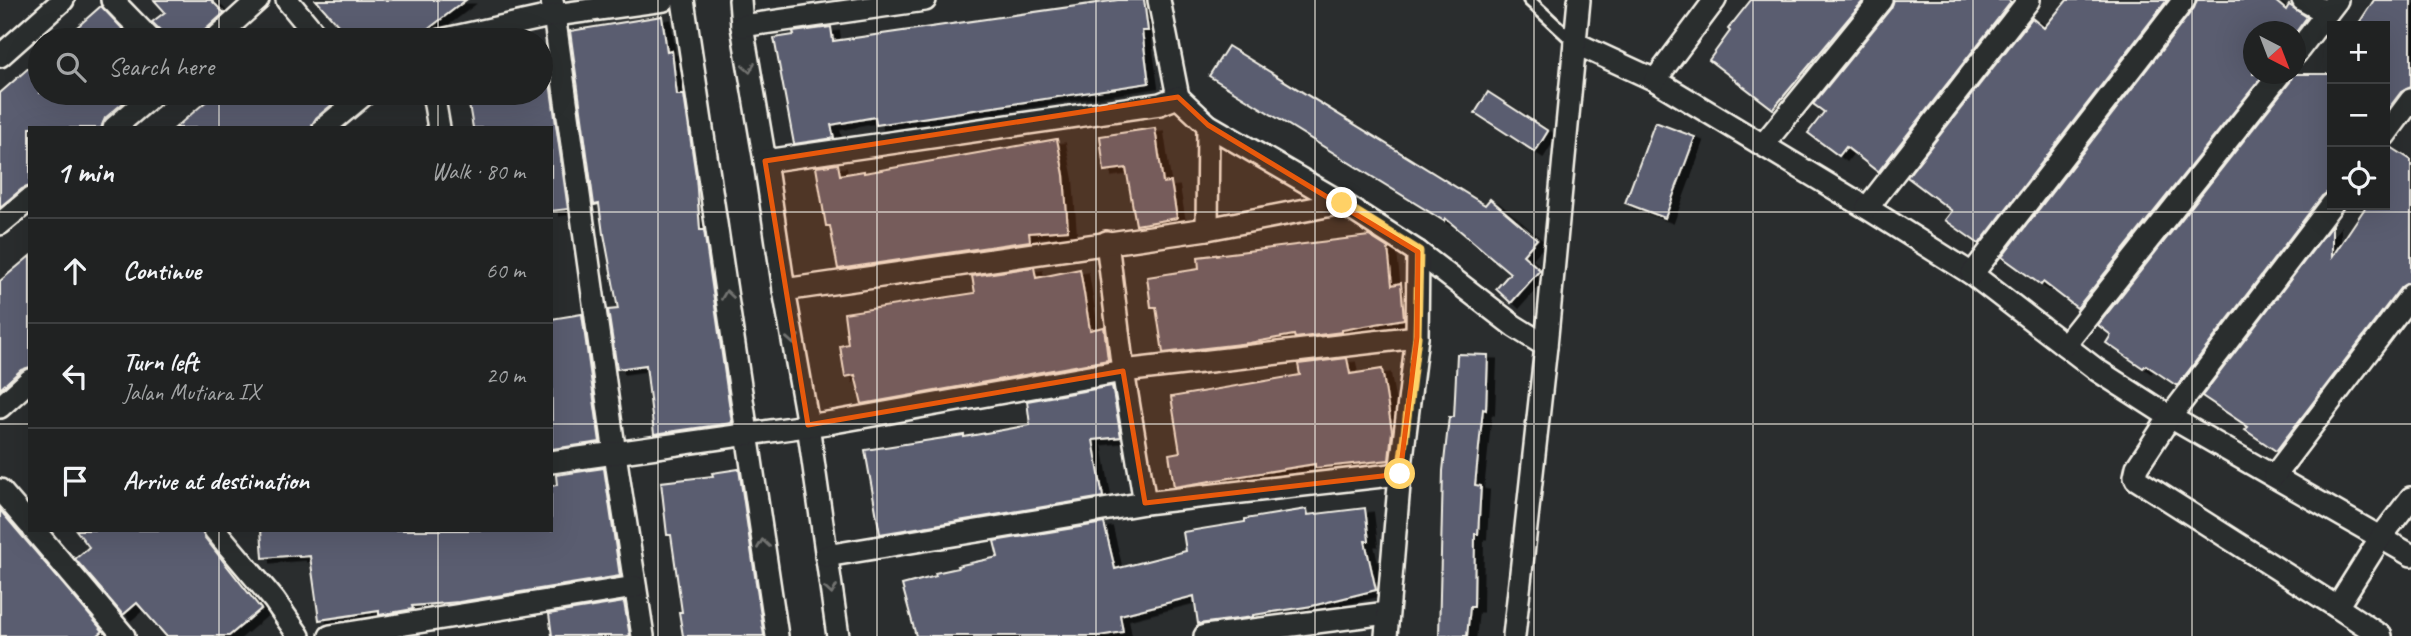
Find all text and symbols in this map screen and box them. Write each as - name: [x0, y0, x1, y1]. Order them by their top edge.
- north arrow: [2243, 21, 2306, 84]
- map controls: [2327, 21, 2390, 210]
- button: +: [2327, 21, 2390, 84]
- search box: [28, 28, 553, 105]
- icon: search: [52, 48, 90, 86]
- text: Search here: [108, 50, 214, 83]
- one-way arrow: [741, 62, 756, 73]
- button: −: [2327, 84, 2390, 147]
- button: locate: [2327, 147, 2390, 210]
- text: 1 min: [56, 153, 113, 191]
- text: Walk · 80 m: [432, 157, 525, 186]
- route end: [1326, 187, 1357, 218]
- icon: ahead: [56, 252, 94, 290]
- text: Continue: [123, 254, 201, 287]
- text: 60 m: [486, 256, 525, 285]
- one-way arrow: [719, 289, 734, 301]
- one-way arrow: [785, 335, 800, 346]
- text: Turn left: [123, 345, 198, 378]
- icon: left: [56, 357, 94, 395]
- text: 20 m: [486, 361, 525, 390]
- text: Jalan Mutiara IX: [123, 378, 260, 407]
- route start: [1384, 458, 1415, 489]
- icon: arrive: [56, 462, 94, 500]
- text: Arrive at destination: [123, 464, 309, 497]
- one-way arrow: [756, 538, 771, 550]
- one-way arrow: [823, 584, 838, 595]

